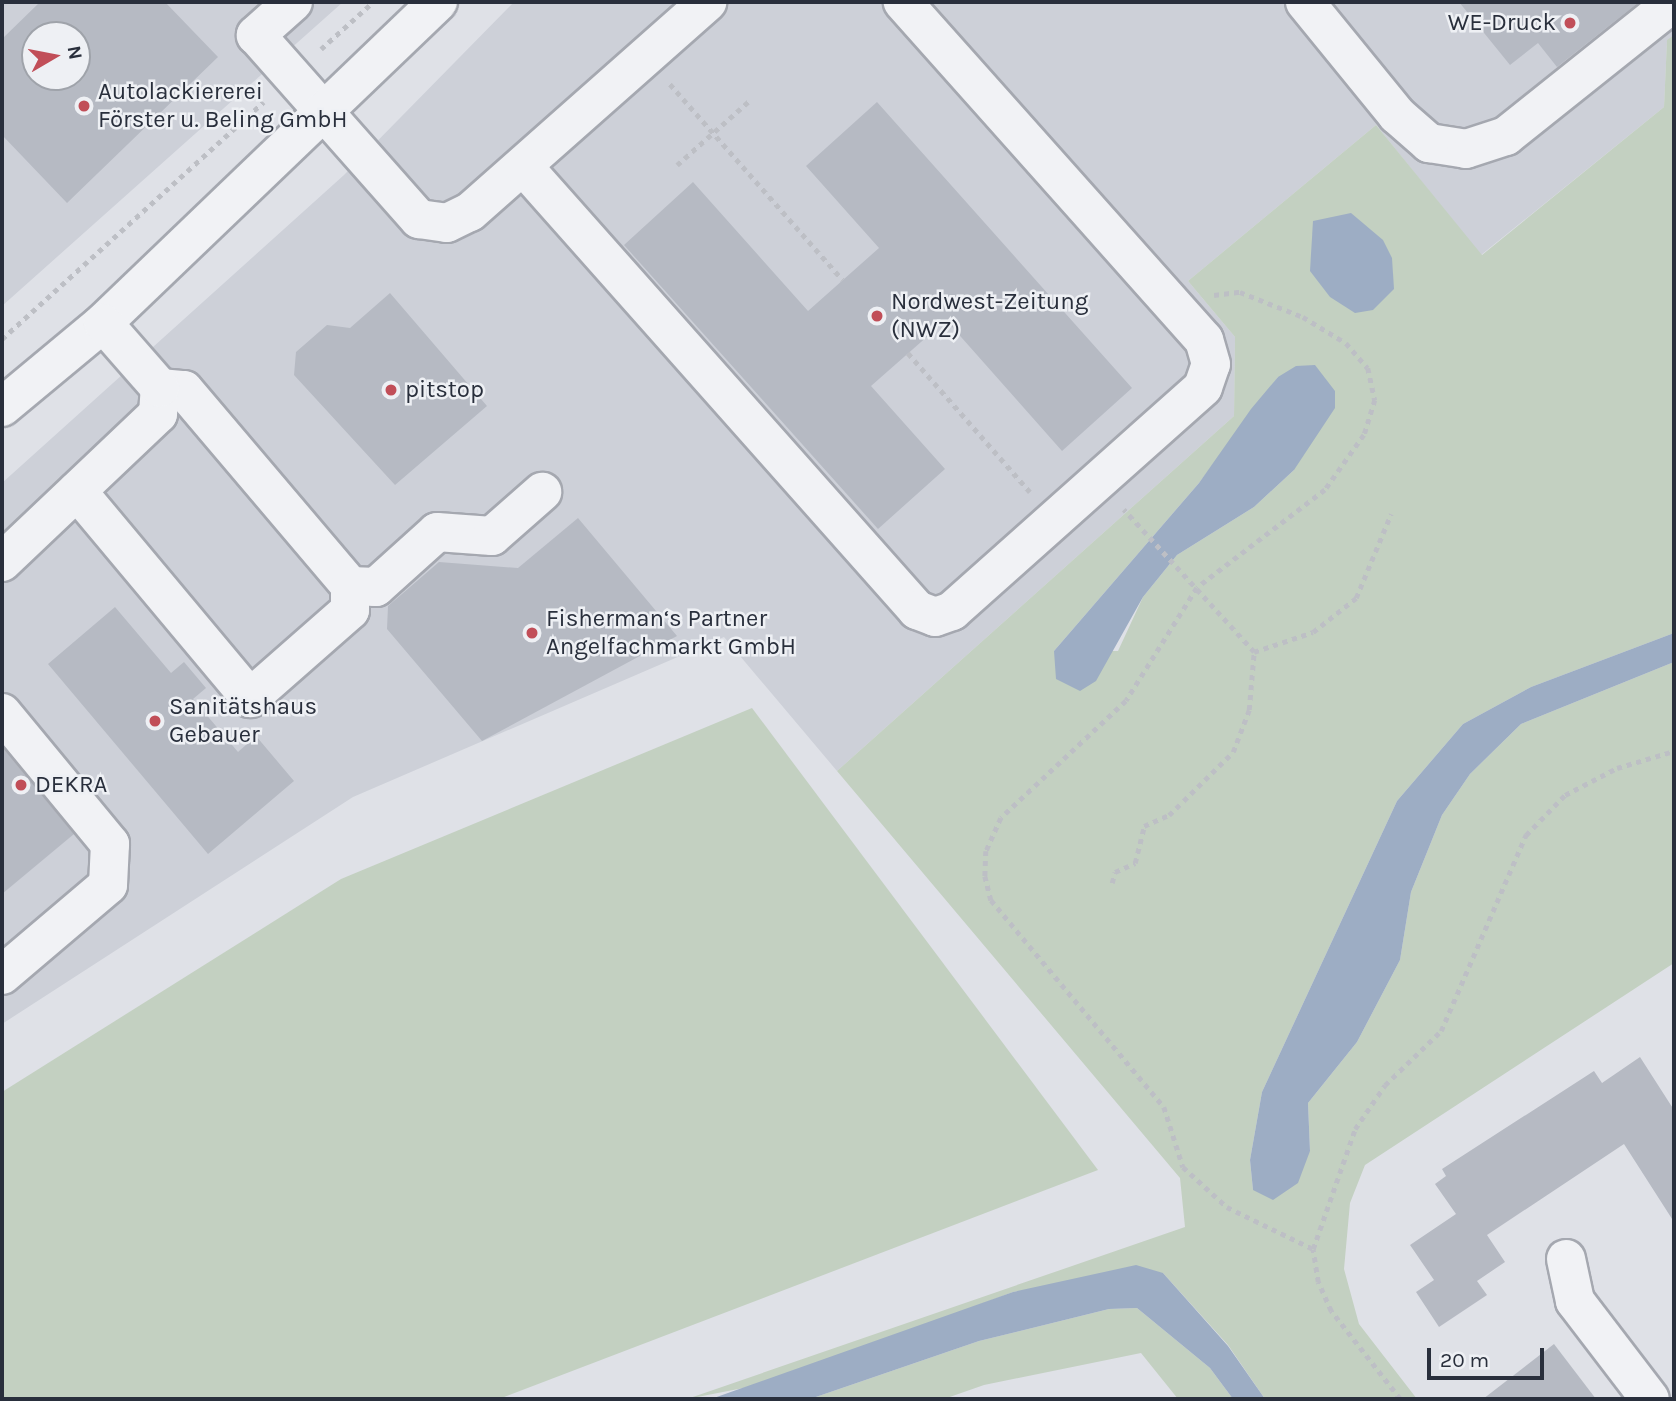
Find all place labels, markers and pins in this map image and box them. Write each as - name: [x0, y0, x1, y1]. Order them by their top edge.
- place label: WE-Druck: [1448, 9, 1556, 37]
- marker: WE-Druck: [1562, 15, 1578, 31]
- place label: Autolackiererei Förster u. Beling GmbH: [98, 78, 348, 134]
- marker: Autolackiererei Förster u. Beling GmbH: [76, 98, 92, 114]
- place label: Nordwest-Zeitung (NWZ): [891, 288, 1088, 344]
- marker: Nordwest-Zeitung (NWZ): [869, 308, 885, 324]
- place label: pitstop: [405, 376, 484, 404]
- marker: pitstop: [383, 382, 399, 398]
- place label: Fisherman‘s Partner Angelfachmarkt GmbH: [546, 605, 796, 661]
- marker: Fisherman‘s Partner Angelfachmarkt GmbH: [524, 625, 540, 641]
- place label: Sanitätshaus Gebauer: [169, 693, 317, 749]
- marker: Sanitätshaus Gebauer: [147, 713, 163, 729]
- place label: DEKRA: [35, 771, 107, 799]
- marker: DEKRA: [13, 777, 29, 793]

